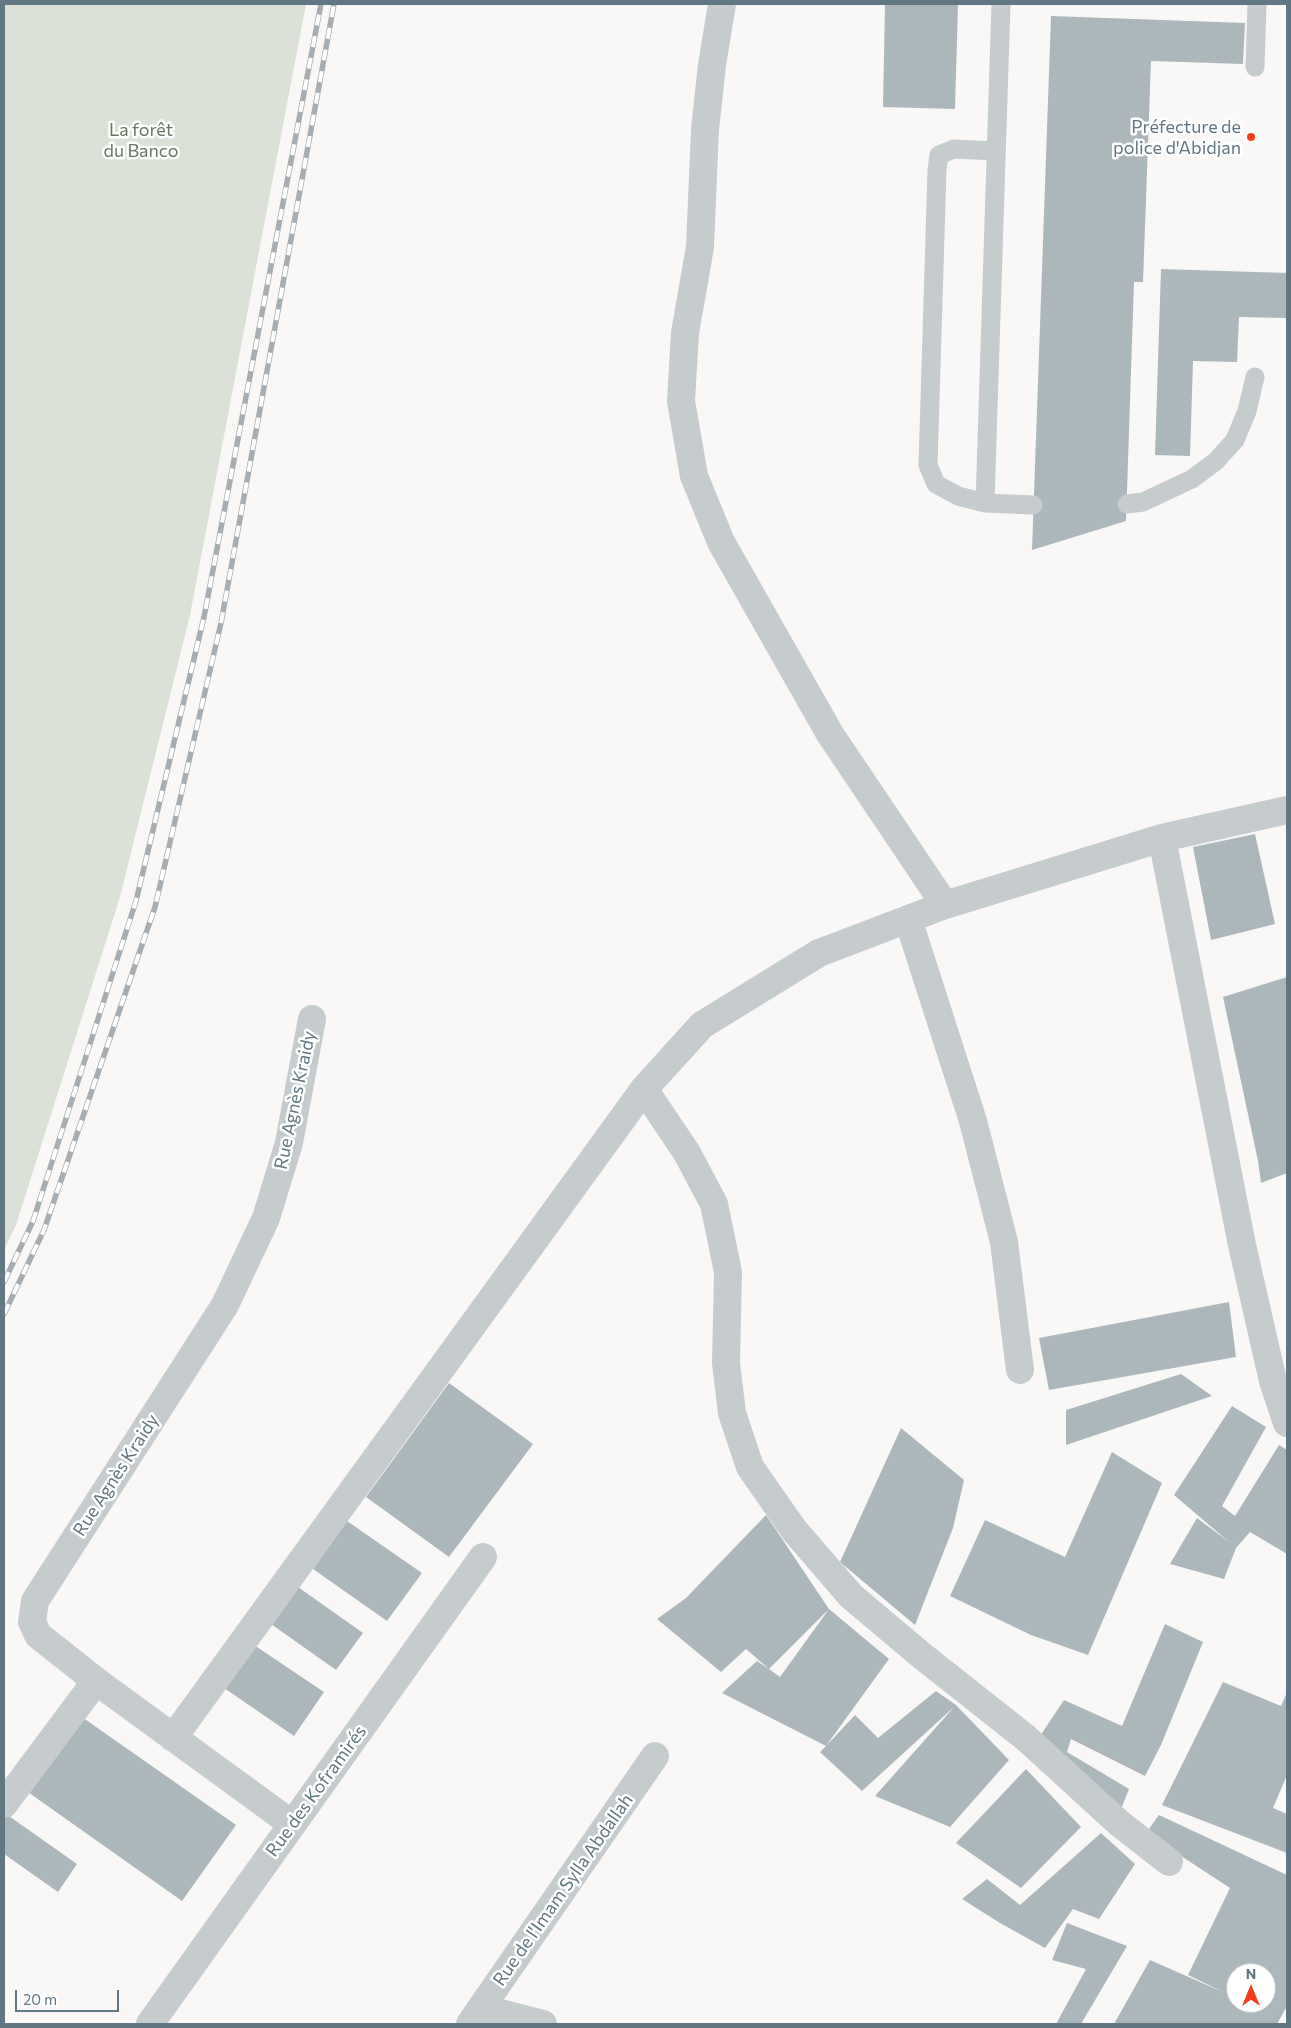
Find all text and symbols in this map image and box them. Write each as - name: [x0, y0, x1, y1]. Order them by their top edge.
- place label: Préfecture de police d'Abidjan: [1113, 116, 1241, 158]
- park label: La forêt du Banco: [104, 119, 178, 162]
- marker: Préfecture de police d'Abidjan: [1245, 131, 1257, 143]
- street label: Rue Agnès Kraidy: [270, 1029, 320, 1171]
- street label: Rue Agnès Kraidy: [69, 1410, 163, 1540]
- street label: Rue des Koframirés: [261, 1721, 371, 1861]
- street label: Rue de l'Imam Sylla Abdallah: [488, 1790, 638, 1990]
- north arrow: [1226, 1963, 1276, 2013]
- text: N: [1246, 1965, 1256, 1982]
- scale bar: [18, 1980, 121, 2012]
- text: 20 m: [23, 1990, 57, 2008]

